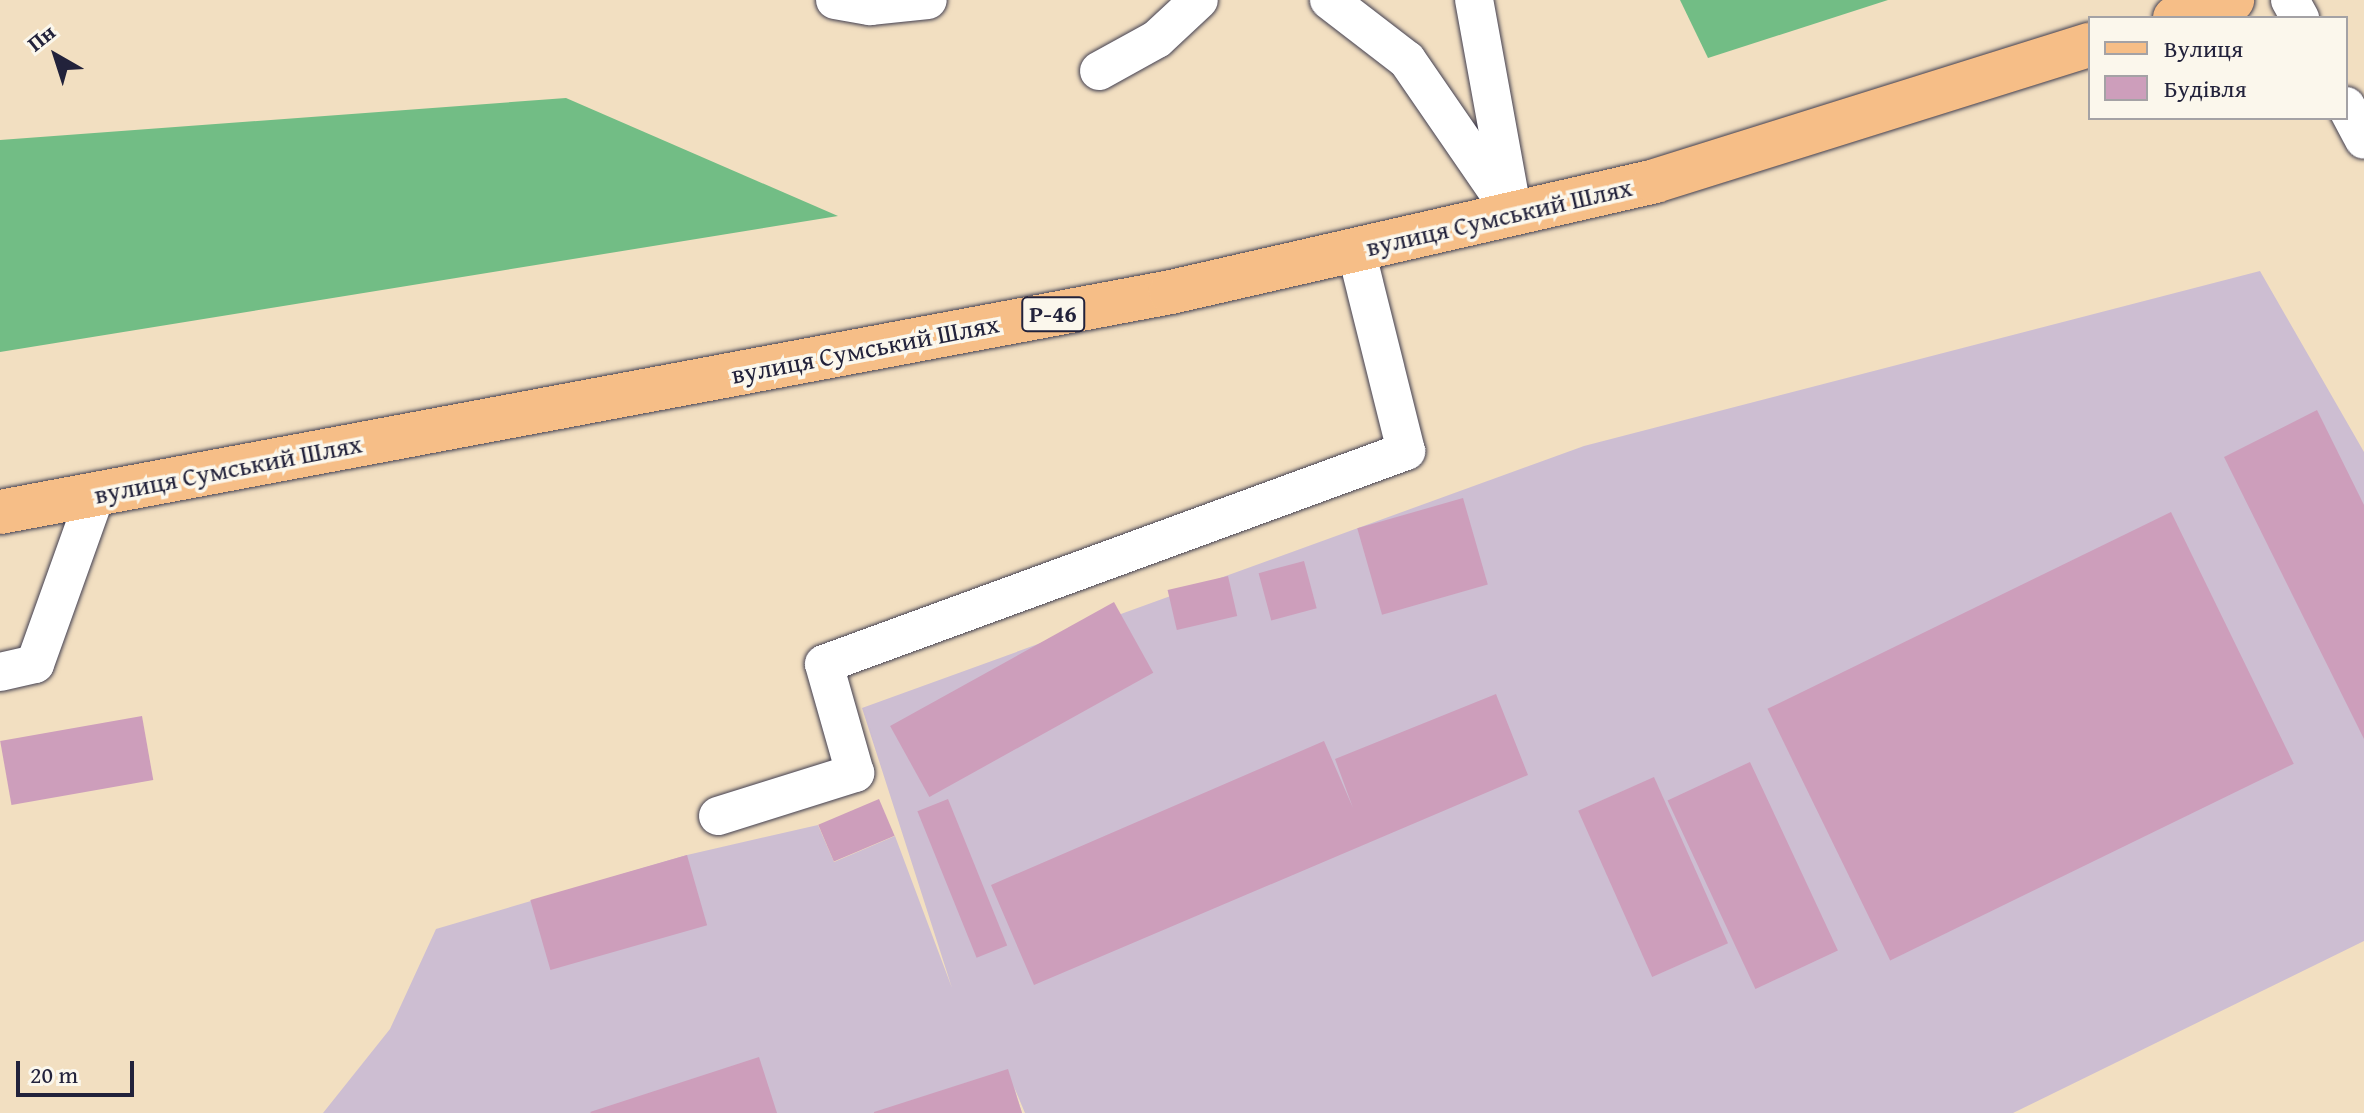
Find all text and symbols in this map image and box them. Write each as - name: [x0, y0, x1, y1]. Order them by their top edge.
- north arrow: [16, 16, 96, 96]
- text: Пн: [20, 16, 62, 59]
- legend: [2088, 16, 2348, 120]
- text: Вулиця: [2164, 31, 2243, 66]
- text: Будівля: [2164, 71, 2247, 106]
- street label: вулиця Сумський Шлях: [1363, 171, 1635, 263]
- road number: Р-46: [1021, 294, 1085, 334]
- street label: вулиця Сумський Шлях: [729, 308, 1001, 390]
- street label: вулиця Сумський Шлях: [92, 428, 364, 510]
- scale bar: [20, 1045, 138, 1095]
- text: 20 m: [30, 1057, 78, 1092]

